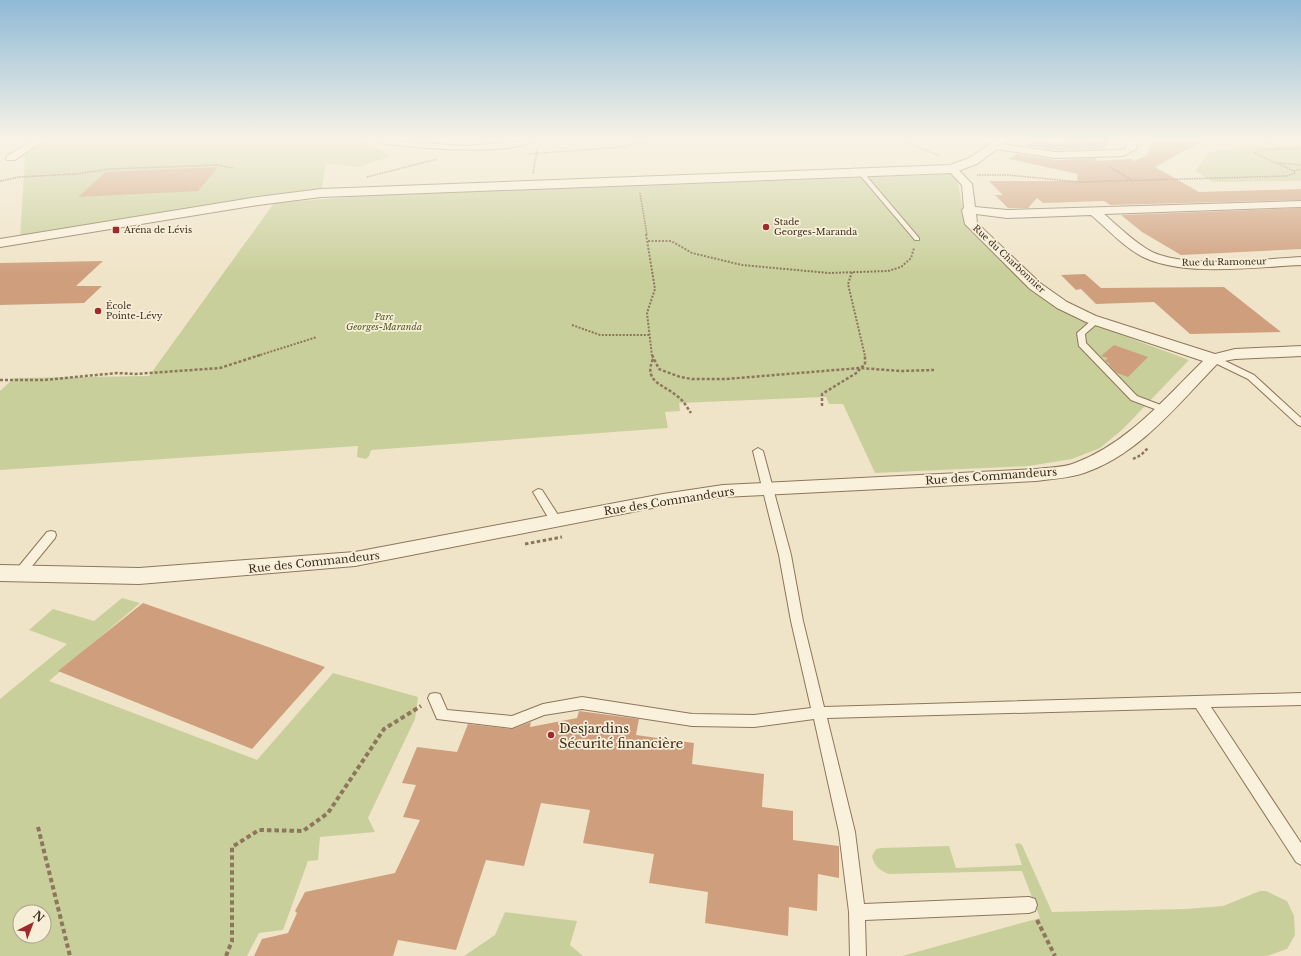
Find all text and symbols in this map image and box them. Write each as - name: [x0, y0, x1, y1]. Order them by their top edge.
- place label: Stade Georges-Maranda: [774, 216, 857, 237]
- marker: Stade Georges-Maranda: [761, 222, 771, 232]
- street label: Rue du Charbonnier: [971, 222, 1048, 296]
- place label: Aréna de Lévis: [123, 224, 192, 235]
- marker: Aréna de Lévis: [111, 225, 121, 235]
- street label: Rue du Ramoneur: [1181, 255, 1267, 268]
- place label: École Pointe-Lévy: [106, 300, 163, 321]
- marker: École Pointe-Lévy: [93, 306, 103, 316]
- park label: Parc Georges-Maranda: [346, 311, 422, 332]
- street label: Rue des Commandeurs: [925, 464, 1057, 488]
- street label: Rue des Commandeurs: [603, 484, 735, 518]
- street label: Rue des Commandeurs: [248, 548, 380, 576]
- place label: Desjardins Sécurité financière: [559, 720, 683, 752]
- marker: Desjardins Sécurité financière: [546, 730, 556, 740]
- north arrow: [12, 904, 52, 944]
- text: N: [30, 908, 48, 926]

